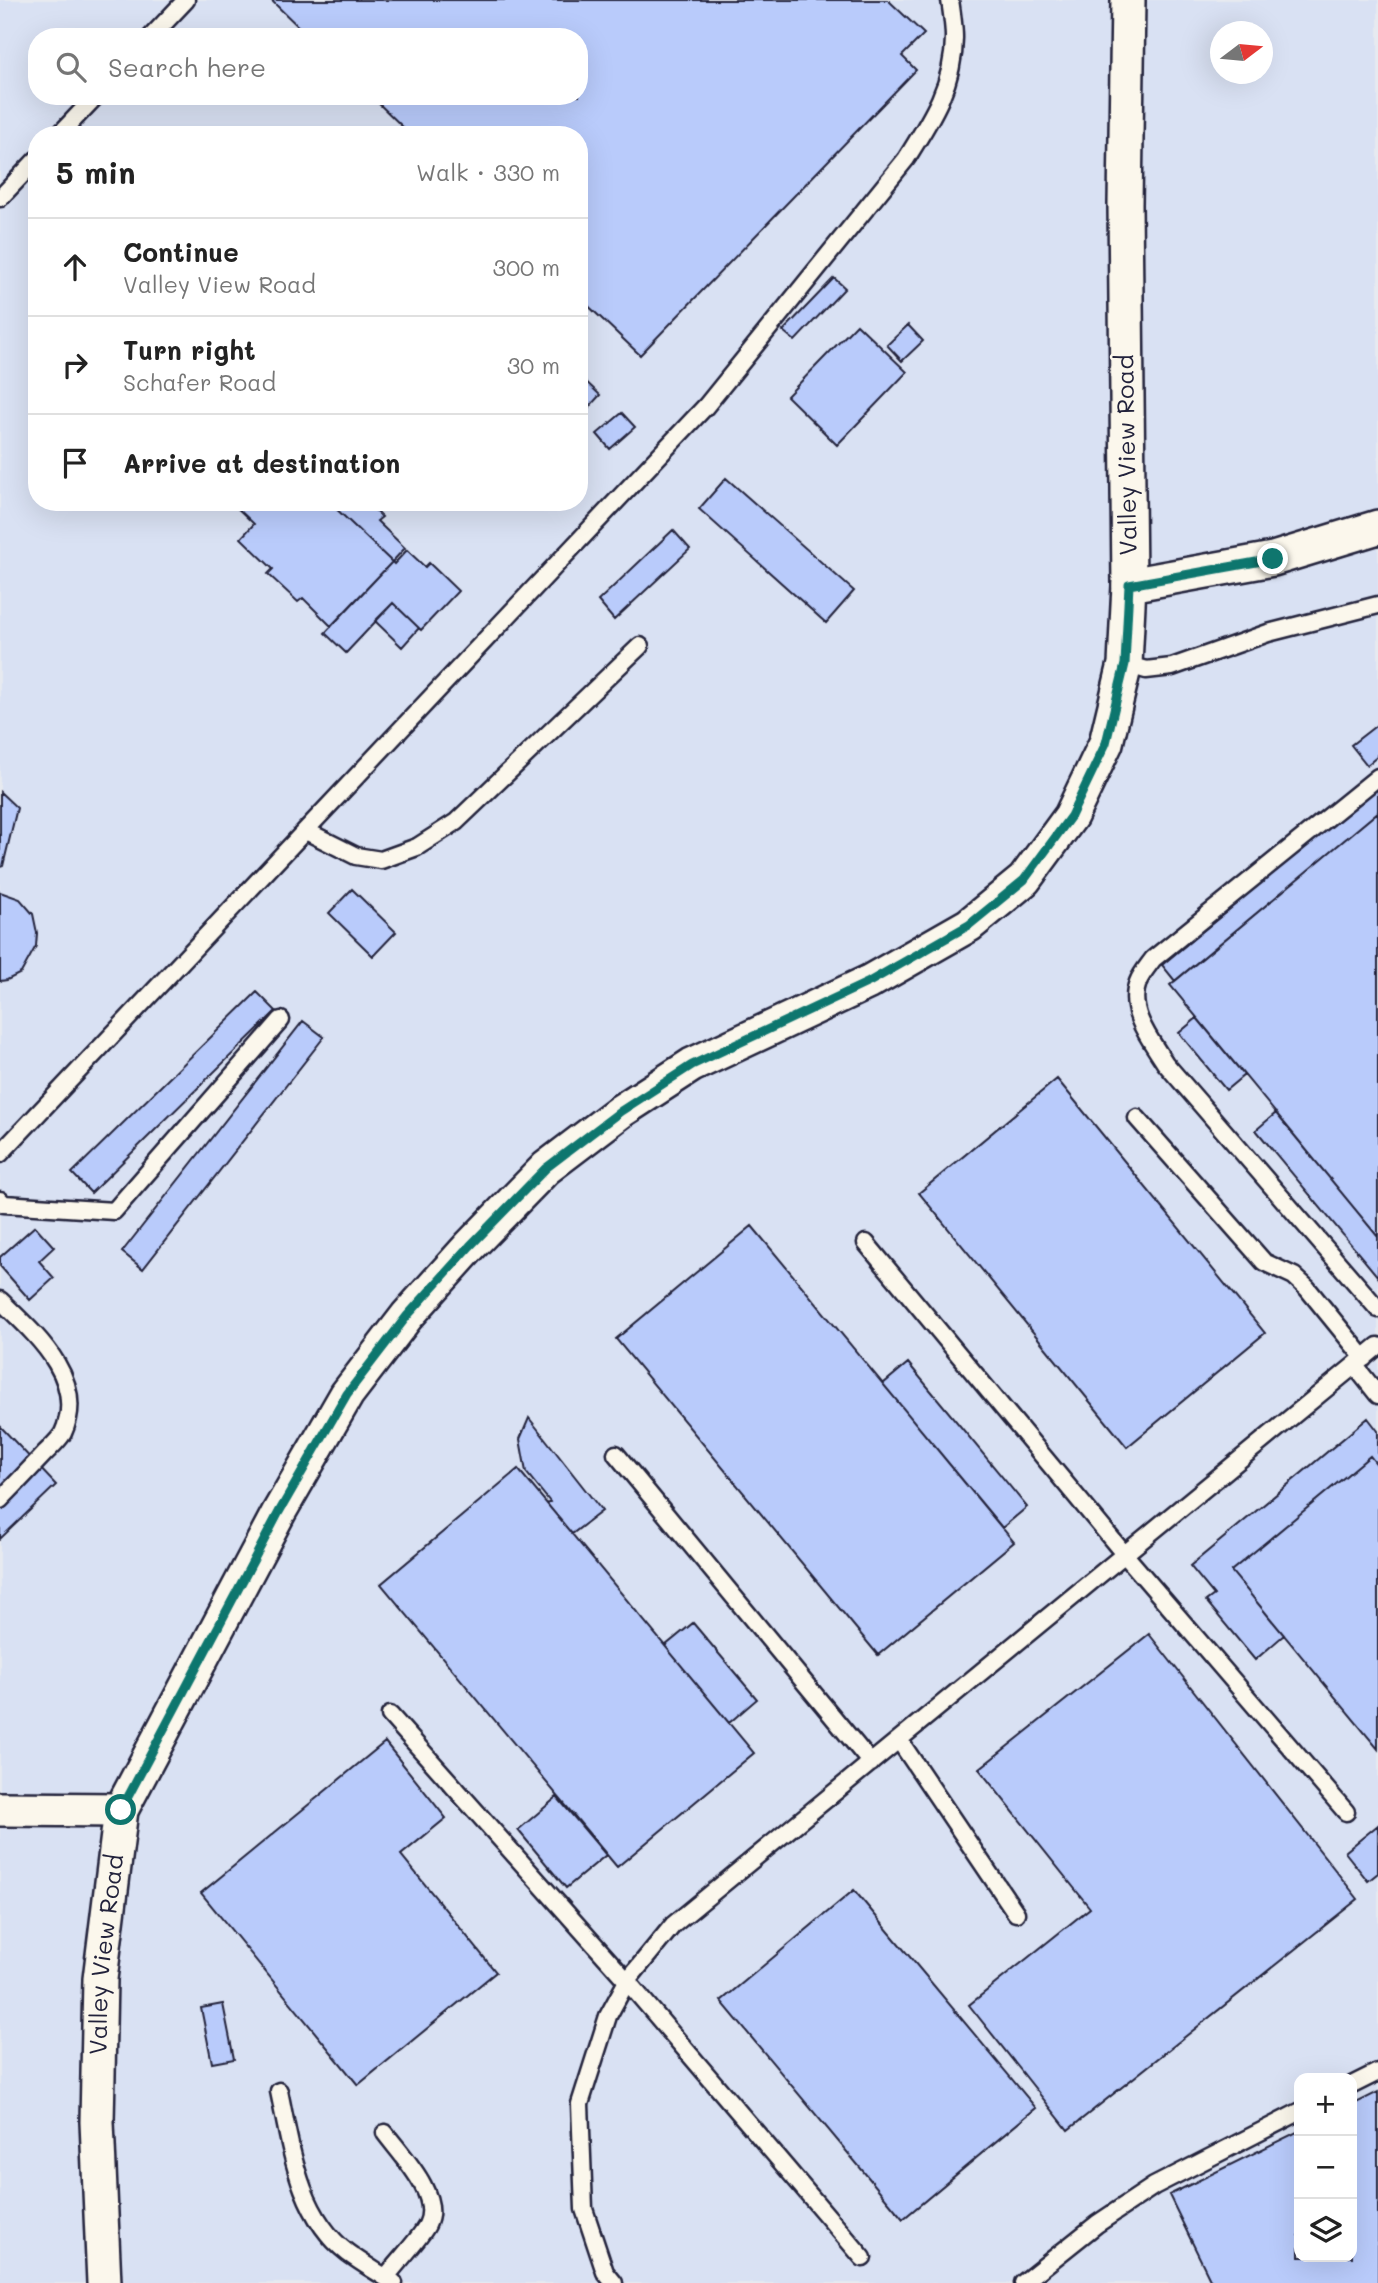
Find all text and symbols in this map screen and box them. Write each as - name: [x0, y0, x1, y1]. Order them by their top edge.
- north arrow: [1210, 21, 1273, 84]
- search box: [28, 28, 588, 105]
- icon: search: [52, 48, 90, 86]
- text: Search here: [108, 50, 266, 84]
- text: 5 min: [56, 152, 136, 192]
- text: Walk · 330 m: [416, 157, 560, 187]
- text: Continue: [123, 235, 239, 269]
- icon: ahead: [56, 248, 94, 286]
- text: 300 m: [492, 252, 560, 282]
- text: Valley View Road: [123, 269, 316, 299]
- text: Turn right: [123, 333, 256, 367]
- icon: right: [56, 346, 94, 384]
- text: 30 m: [507, 350, 560, 380]
- street label: Valley View Road: [1108, 354, 1143, 556]
- text: Schafer Road: [123, 367, 276, 397]
- icon: arrive: [56, 444, 94, 482]
- text: Arrive at destination: [123, 446, 400, 480]
- route end: [1257, 543, 1288, 574]
- route start: [105, 1794, 136, 1825]
- street label: Valley View Road: [81, 1852, 129, 2055]
- map controls: [1294, 2073, 1357, 2262]
- button: +: [1294, 2073, 1357, 2136]
- button: −: [1294, 2136, 1357, 2199]
- button: layers: [1294, 2199, 1357, 2262]

